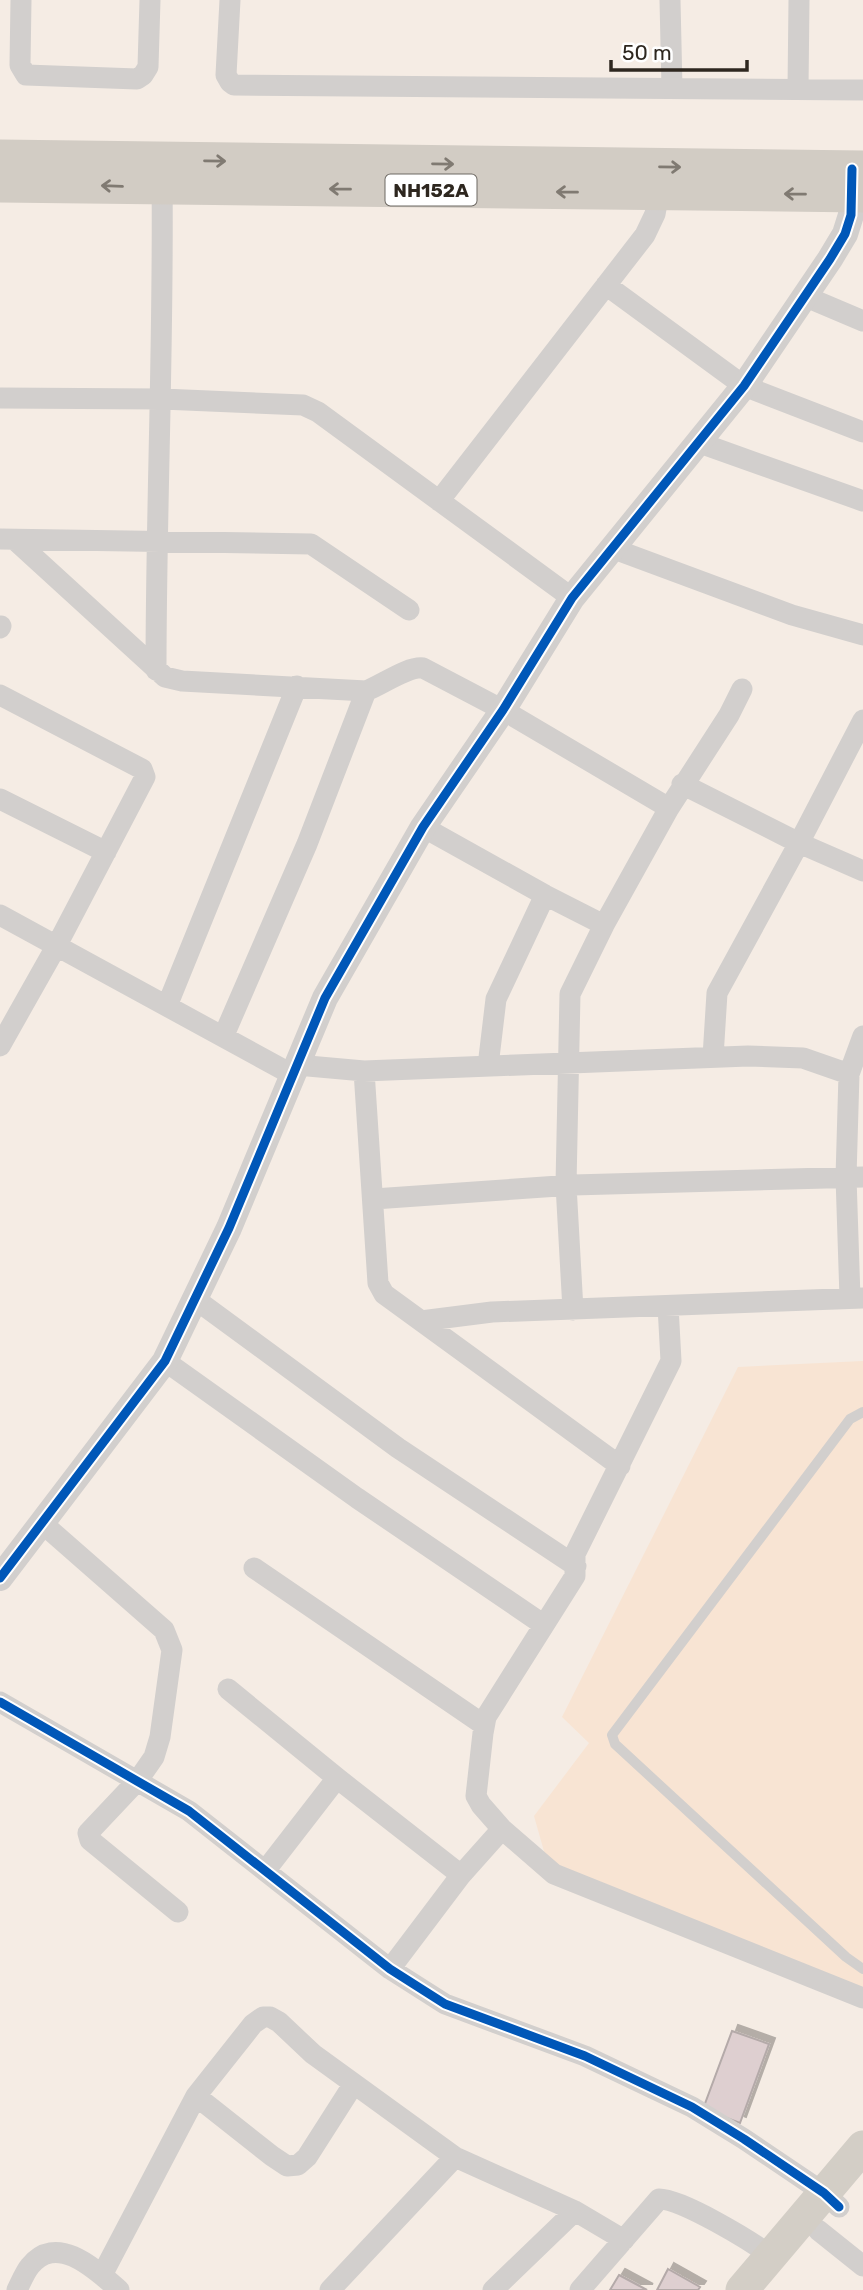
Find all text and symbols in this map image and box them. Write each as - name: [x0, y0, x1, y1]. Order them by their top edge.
- scale bar: [611, 28, 748, 72]
- text: 50 m: [622, 40, 672, 65]
- one-way arrow: [203, 154, 226, 168]
- one-way arrow: [431, 157, 454, 171]
- one-way arrow: [658, 160, 681, 173]
- road number: NH152A: [386, 174, 476, 206]
- one-way arrow: [101, 179, 124, 193]
- one-way arrow: [329, 182, 352, 196]
- one-way arrow: [556, 185, 579, 198]
- one-way arrow: [784, 187, 807, 201]

